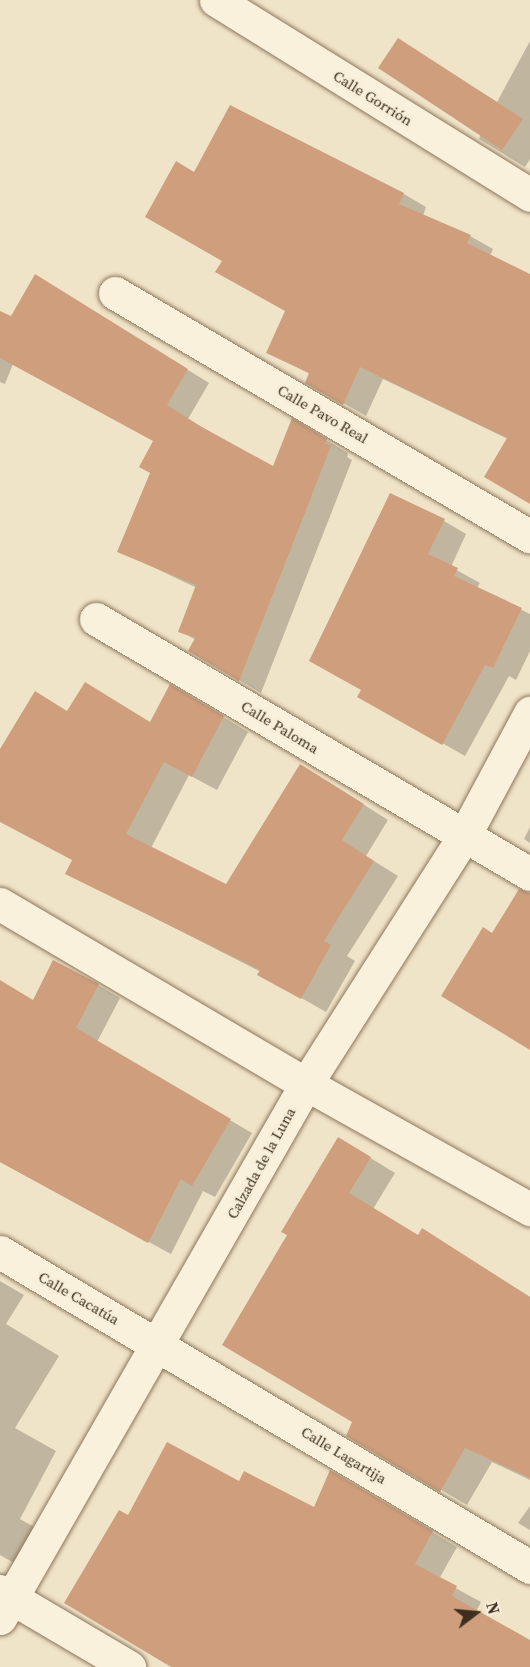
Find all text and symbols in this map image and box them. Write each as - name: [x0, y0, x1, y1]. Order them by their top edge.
- street label: Calle Gorrión: [330, 66, 416, 130]
- street label: Calle Pavo Real: [275, 381, 371, 447]
- street label: Calle Paloma: [238, 697, 322, 757]
- street label: Calzada de la Luna: [223, 1104, 299, 1222]
- street label: Calle Cacatúa: [35, 1268, 123, 1328]
- street label: Calle Lagartija: [298, 1422, 390, 1488]
- north arrow: [446, 1583, 506, 1643]
- text: N: [481, 1599, 505, 1617]

